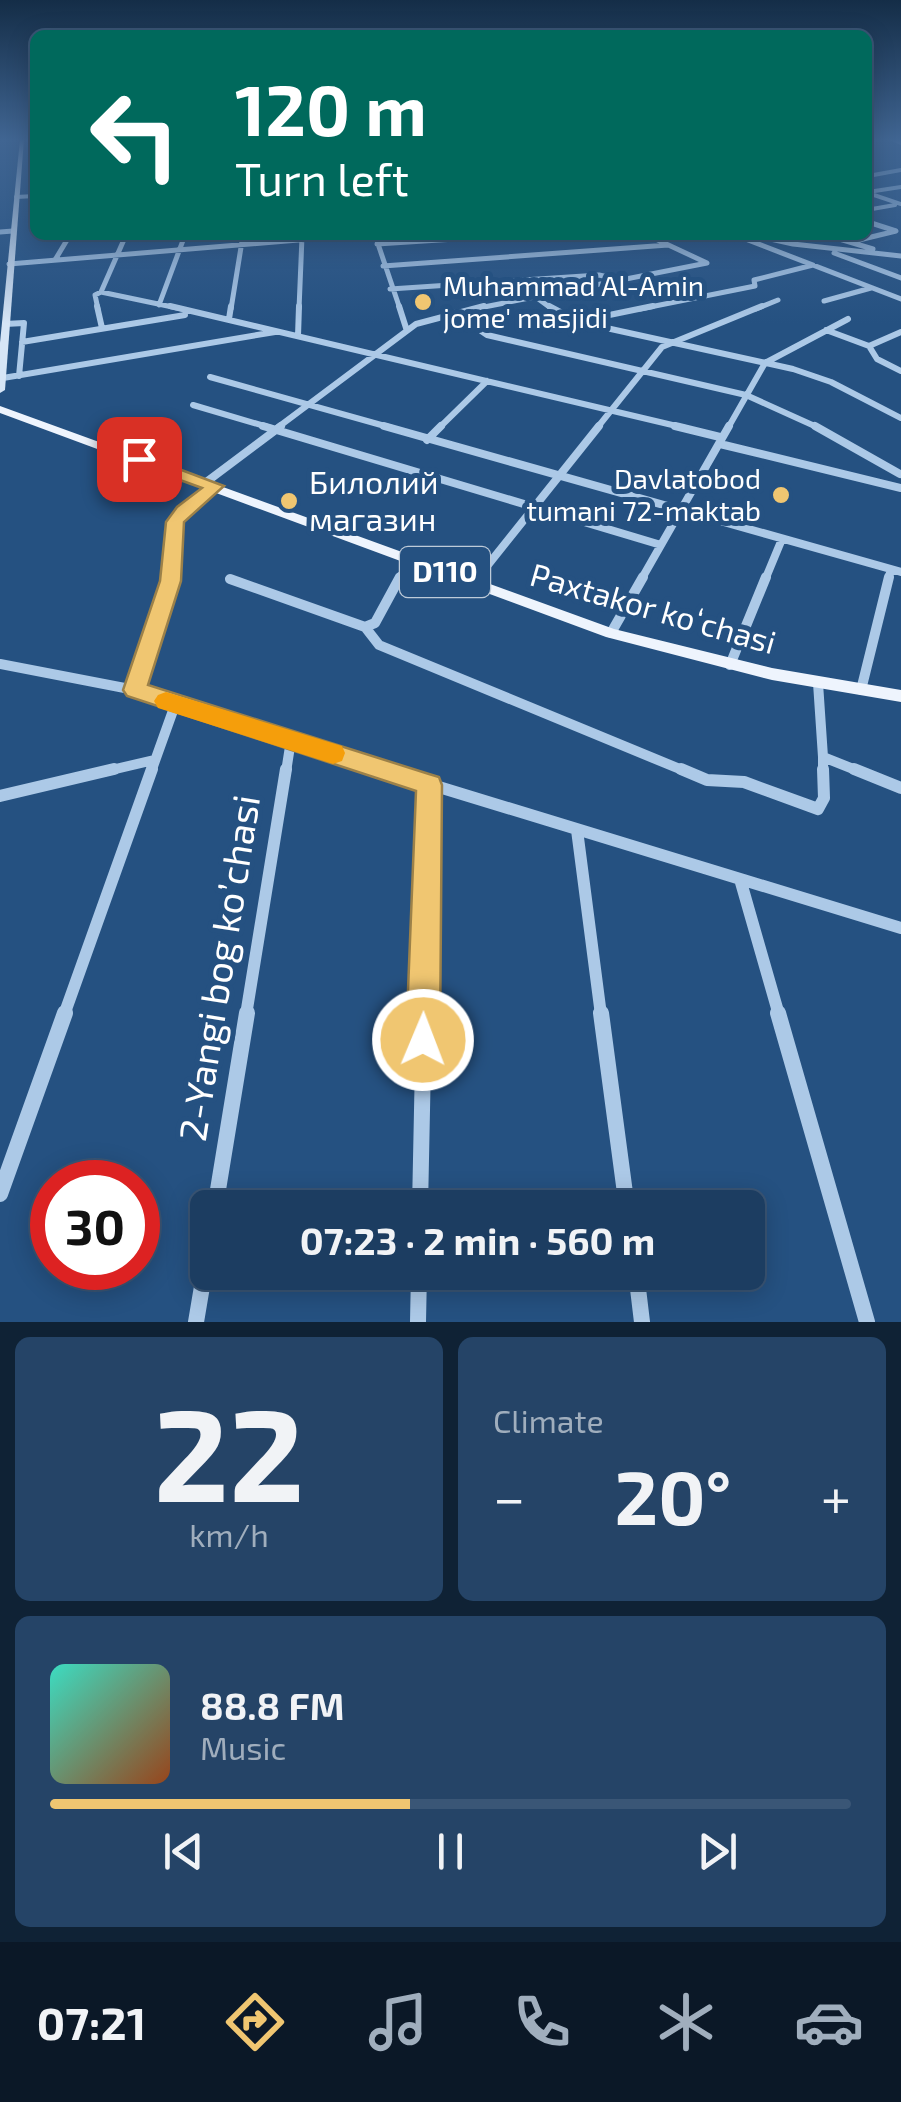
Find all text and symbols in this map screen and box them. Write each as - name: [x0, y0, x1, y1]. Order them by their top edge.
- text: 120 m: [235, 66, 427, 150]
- icon: left: [70, 70, 200, 200]
- text: Turn left: [235, 151, 409, 205]
- place label: Muhammad Al-Amin jome' masjidi: [443, 268, 704, 334]
- marker: Muhammad Al-Amin jome' masjidi: [412, 291, 434, 313]
- pin: [97, 417, 182, 502]
- icon: arrive: [112, 432, 167, 487]
- place label: Davlatobod tumani 72-maktab: [526, 461, 761, 527]
- place label: Билолий магазин: [309, 462, 439, 537]
- marker: Davlatobod tumani 72-maktab: [770, 484, 792, 506]
- marker: Билолий магазин: [278, 490, 300, 512]
- road number: D110: [400, 547, 490, 597]
- street label: Paxtakor koʻchasi: [526, 554, 781, 660]
- street label: 2-Yangi bog koʼchasi: [168, 791, 268, 1144]
- position arrow: [371, 988, 475, 1092]
- speed limit sign: 30: [30, 1160, 160, 1290]
- text: 07:23 · 2 min · 560 m: [300, 1217, 655, 1263]
- text: 22: [153, 1372, 305, 1528]
- text: Climate: [493, 1401, 604, 1439]
- text: 20°: [615, 1450, 731, 1540]
- text: −: [493, 1463, 525, 1529]
- text: +: [821, 1463, 851, 1529]
- text: km/h: [189, 1515, 269, 1553]
- text: 88.8 FM: [200, 1682, 344, 1728]
- text: Music: [200, 1728, 286, 1766]
- icon: previous: [156, 1824, 211, 1879]
- icon: pause: [423, 1824, 478, 1879]
- icon: next: [690, 1824, 745, 1879]
- icon: directions: [220, 1987, 290, 2057]
- icon: music: [363, 1987, 433, 2057]
- icon: phone: [507, 1987, 577, 2057]
- icon: climate: [651, 1987, 721, 2057]
- icon: car: [794, 1987, 864, 2057]
- text: 07:21: [37, 1995, 146, 2049]

